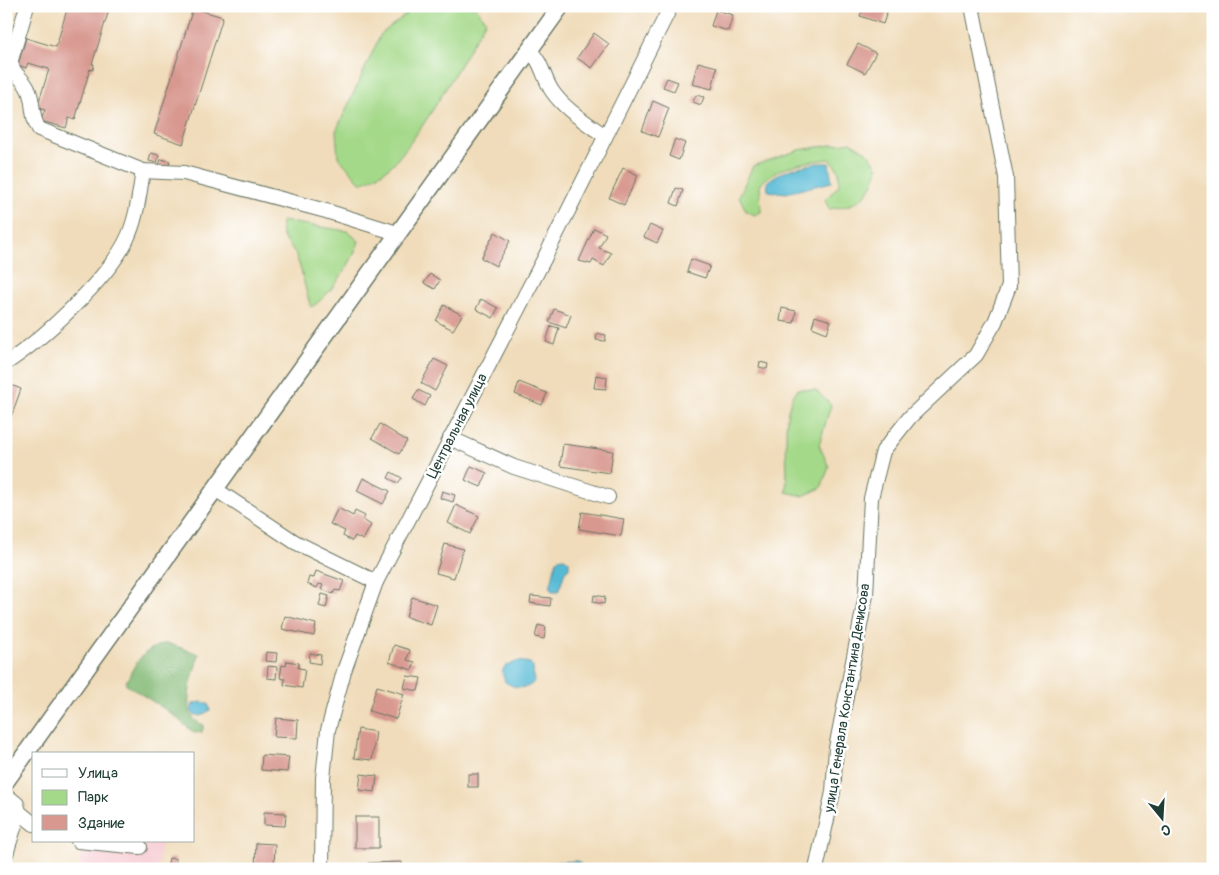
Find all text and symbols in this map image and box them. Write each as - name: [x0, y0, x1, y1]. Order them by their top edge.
- street label: Центральная улица: [423, 371, 491, 481]
- street label: улица Генерала Константина Денисова: [820, 582, 874, 815]
- legend: [32, 752, 195, 842]
- text: Улица: [78, 764, 118, 783]
- text: Парк: [78, 788, 109, 807]
- north arrow: [1136, 792, 1186, 842]
- text: Здание: [78, 814, 125, 833]
- text: С: [1159, 820, 1173, 839]

